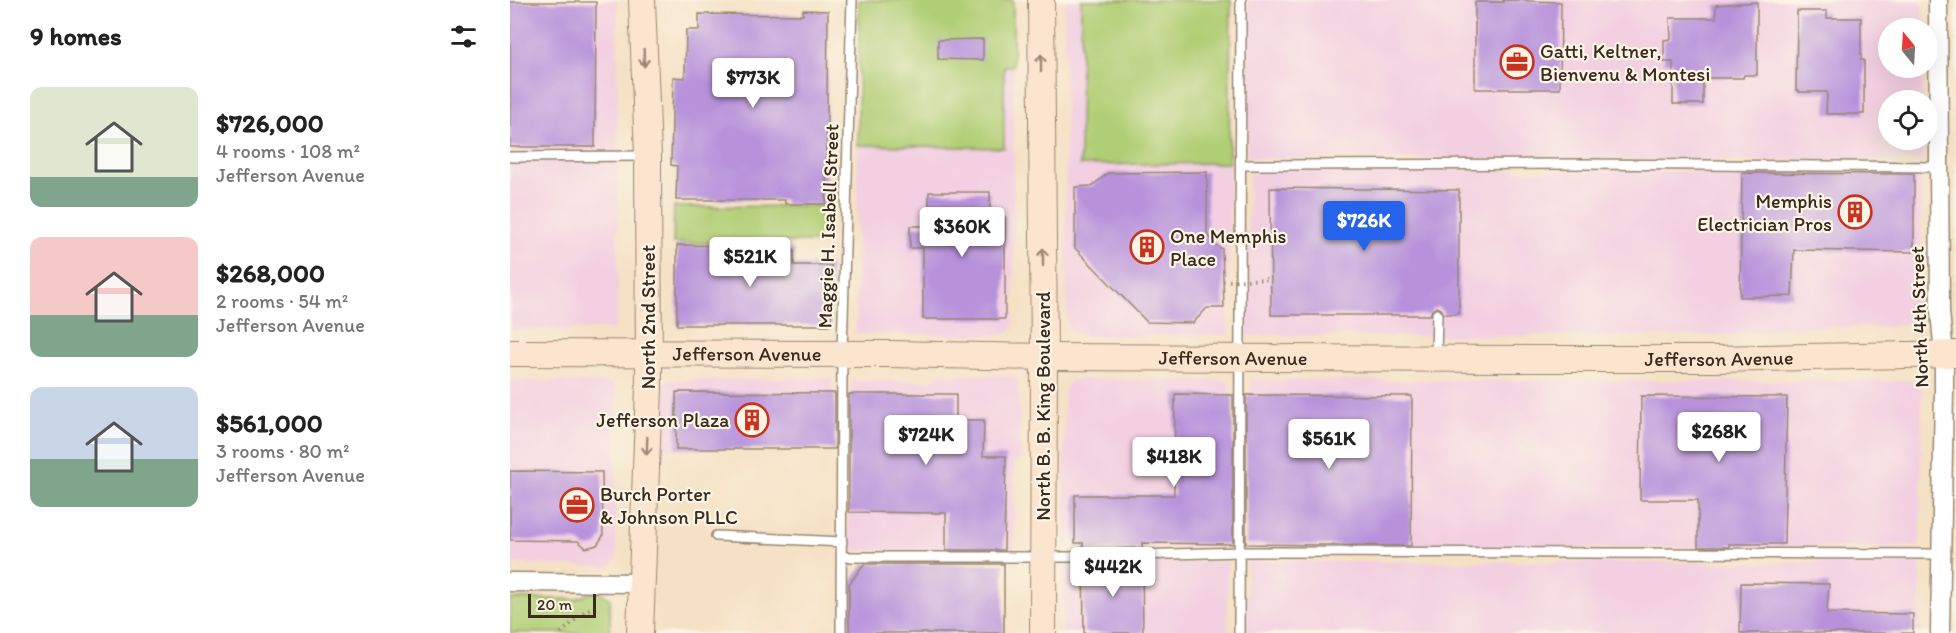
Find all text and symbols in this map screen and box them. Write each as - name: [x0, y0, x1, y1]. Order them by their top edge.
- north arrow: [1878, 18, 1938, 78]
- map controls: [1878, 18, 1938, 150]
- text: 9 homes: [30, 20, 122, 52]
- icon: filters: [447, 20, 480, 53]
- place label: Gatti, Keltner, Bienvenu & Montesi: [1540, 39, 1710, 86]
- office icon: Gatti, Keltner, Bienvenu & Montesi: [1499, 44, 1535, 80]
- one-way arrow: [639, 48, 650, 68]
- one-way arrow: [1035, 53, 1047, 73]
- pin: $773K: [711, 58, 795, 109]
- text: $773K: [726, 65, 780, 89]
- button: locate: [1878, 90, 1938, 150]
- text: $726,000: [216, 107, 324, 139]
- icon: home: [78, 111, 150, 183]
- street label: Maggie H. Isabell Street: [812, 123, 844, 329]
- text: 4 rooms · 108 m²: [216, 139, 360, 163]
- text: Jefferson Avenue: [216, 163, 365, 187]
- place label: Memphis Electrician Pros: [1697, 189, 1832, 236]
- building icon: Memphis Electrician Pros: [1837, 194, 1873, 230]
- pin: $726K: [1322, 201, 1406, 252]
- pin: $360K: [920, 207, 1004, 258]
- text: $726K: [1337, 208, 1391, 232]
- text: $360K: [934, 214, 990, 238]
- place label: One Memphis Place: [1170, 224, 1287, 271]
- building icon: One Memphis Place: [1129, 229, 1165, 265]
- pin: $521K: [708, 237, 792, 288]
- street label: North 2nd Street: [636, 244, 660, 389]
- text: $521K: [723, 244, 777, 268]
- street label: North 4th Street: [1905, 245, 1933, 388]
- one-way arrow: [1037, 247, 1049, 267]
- text: $268,000: [216, 257, 325, 289]
- icon: home: [78, 261, 150, 333]
- text: 2 rooms · 54 m²: [216, 289, 348, 313]
- street label: North B. B. King Boulevard: [1031, 291, 1055, 521]
- text: Jefferson Avenue: [216, 313, 365, 337]
- street label: Jefferson Avenue: [673, 341, 821, 366]
- street label: Jefferson Avenue: [1158, 345, 1307, 370]
- street label: Jefferson Avenue: [1645, 345, 1794, 371]
- building icon: Jefferson Plaza: [734, 402, 770, 438]
- text: $561,000: [216, 407, 323, 439]
- place label: Jefferson Plaza: [596, 408, 729, 432]
- icon: home: [78, 411, 150, 483]
- pin: $268K: [1677, 412, 1761, 463]
- pin: $724K: [884, 415, 968, 466]
- pin: $561K: [1287, 419, 1371, 470]
- text: $268K: [1692, 419, 1746, 443]
- text: $724K: [898, 422, 954, 446]
- text: $561K: [1302, 426, 1356, 450]
- one-way arrow: [641, 435, 652, 455]
- pin: $418K: [1132, 437, 1216, 488]
- text: 3 rooms · 80 m²: [216, 439, 349, 463]
- text: $418K: [1146, 444, 1202, 468]
- text: Jefferson Avenue: [216, 463, 365, 487]
- place label: Burch Porter & Johnson PLLC: [600, 482, 738, 529]
- office icon: Burch Porter & Johnson PLLC: [559, 487, 595, 523]
- pin: $442K: [1071, 547, 1155, 598]
- text: $442K: [1084, 554, 1142, 578]
- scale bar: [528, 591, 596, 618]
- text: 20 m: [537, 595, 572, 614]

